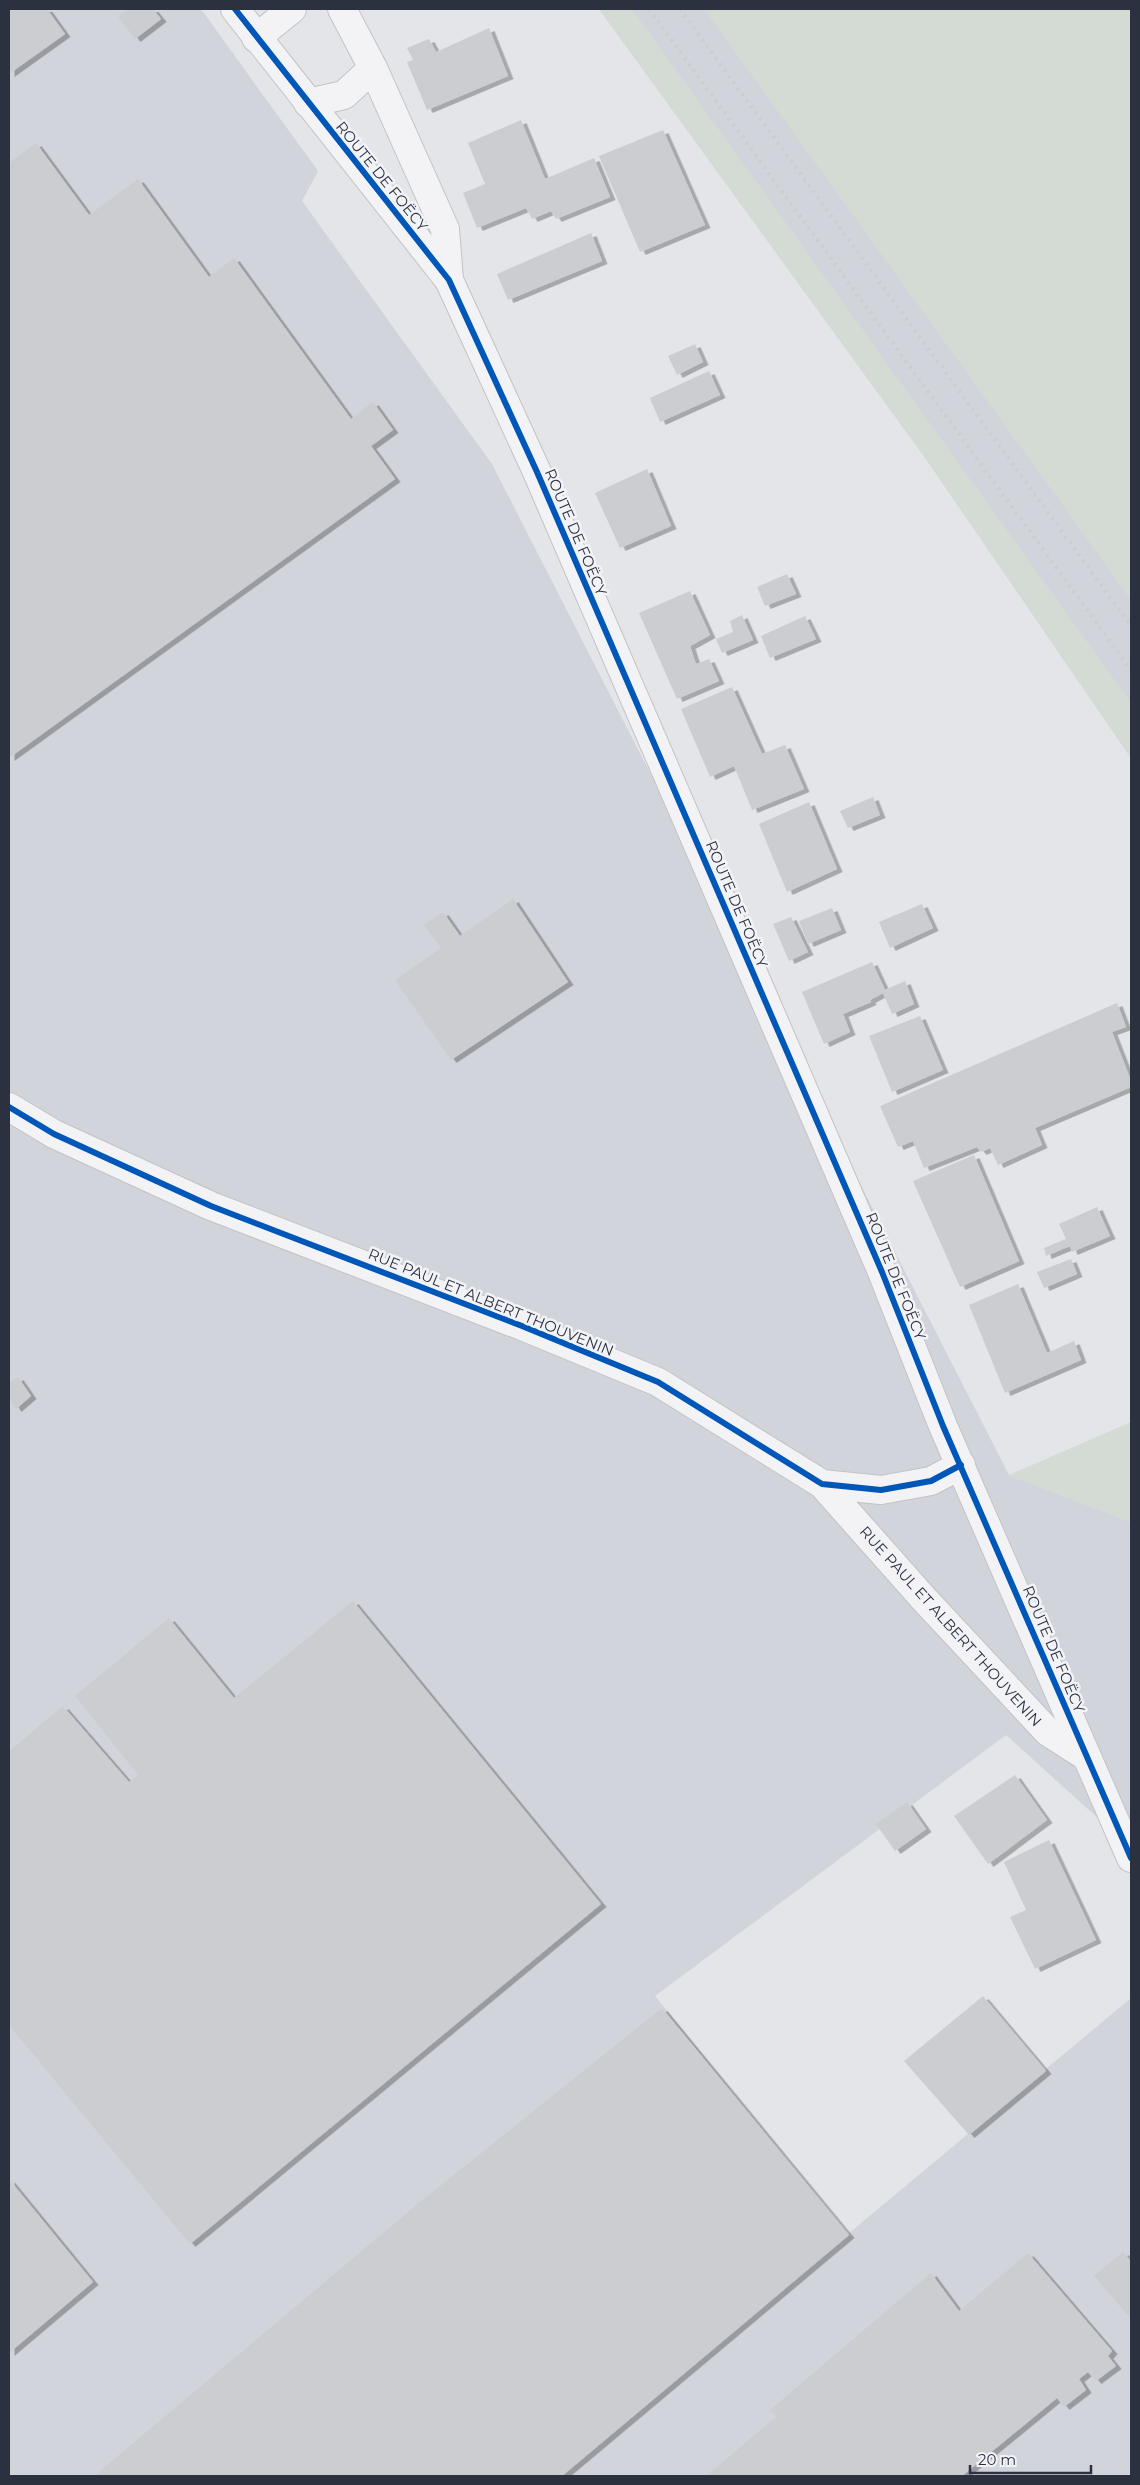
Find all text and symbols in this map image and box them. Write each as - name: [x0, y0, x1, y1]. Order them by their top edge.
- street label: ROUTE DE FOËCY: [332, 117, 432, 235]
- street label: ROUTE DE FOËCY: [541, 466, 611, 599]
- street label: ROUTE DE FOËCY: [702, 838, 772, 971]
- street label: ROUTE DE FOËCY: [862, 1209, 930, 1343]
- street label: RUE PAUL ET ALBERT THOUVENIN: [365, 1244, 617, 1360]
- street label: RUE PAUL ET ALBERT THOUVENIN: [856, 1522, 1046, 1730]
- street label: ROUTE DE FOËCY: [1019, 1583, 1089, 1716]
- scale bar: [970, 2442, 1091, 2474]
- text: 20 m: [978, 2450, 1016, 2469]

